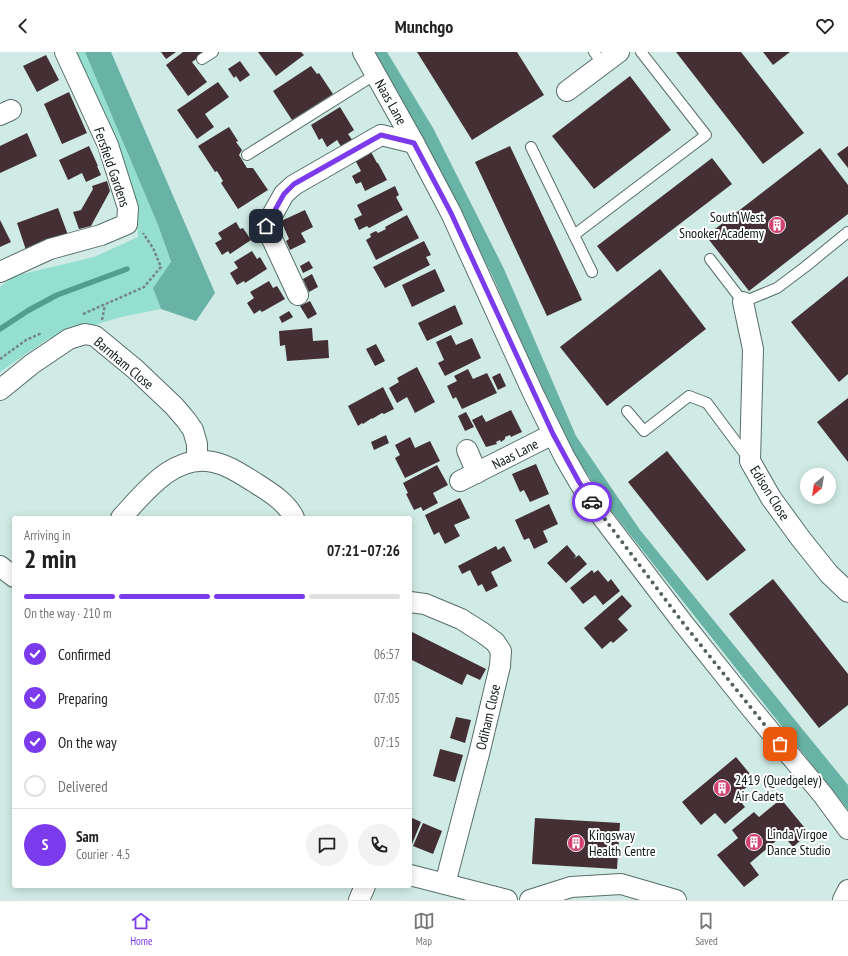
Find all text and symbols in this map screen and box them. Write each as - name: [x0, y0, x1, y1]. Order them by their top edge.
- icon: back: [12, 15, 34, 37]
- text: Munchgo: [395, 15, 453, 38]
- icon: heart: [814, 15, 836, 37]
- street label: Naas Lane: [371, 76, 411, 128]
- street label: Fersfield Gardens: [90, 125, 134, 210]
- place label: South West Snooker Academy: [679, 208, 765, 242]
- pin: [249, 209, 283, 243]
- icon: home: [255, 215, 277, 237]
- building icon: South West Snooker Academy: [767, 215, 787, 235]
- street label: Barnham Close: [91, 333, 158, 393]
- street label: Naas Lane: [489, 435, 541, 473]
- street label: Edison Close: [746, 462, 794, 524]
- north arrow: [800, 468, 836, 504]
- map controls: [800, 468, 836, 504]
- courier: [572, 482, 612, 522]
- icon: car: [581, 491, 603, 513]
- text: Arriving in: [24, 527, 71, 544]
- text: 07:21–07:26: [327, 541, 400, 560]
- text: 2 min: [24, 542, 77, 575]
- text: On the way · 210 m: [24, 605, 111, 622]
- icon: check: [24, 643, 46, 665]
- text: Confirmed: [58, 645, 111, 664]
- text: 06:57: [374, 646, 400, 663]
- street label: Odiham Close: [472, 682, 504, 752]
- icon: check: [24, 687, 46, 709]
- text: Preparing: [58, 689, 108, 708]
- text: 07:05: [374, 690, 400, 707]
- pin: [763, 727, 797, 761]
- icon: check: [24, 731, 46, 753]
- text: On the way: [58, 733, 117, 752]
- icon: bag: [769, 733, 791, 755]
- text: 07:15: [374, 734, 400, 751]
- place label: 2419 (Quedgeley) Air Cadets: [735, 771, 822, 805]
- text: Delivered: [58, 777, 108, 796]
- building icon: 2419 (Quedgeley) Air Cadets: [712, 778, 732, 798]
- button: chat: [306, 824, 348, 866]
- button: phone: [358, 824, 400, 866]
- place label: Linda Virgoe Dance Studio: [767, 825, 831, 859]
- place label: Kingsway Health Centre: [589, 826, 656, 860]
- text: Sam: [76, 827, 99, 846]
- building icon: Linda Virgoe Dance Studio: [744, 832, 764, 852]
- building icon: Kingsway Health Centre: [566, 833, 586, 853]
- text: S: [42, 835, 48, 854]
- text: Courier · 4.5: [76, 846, 130, 863]
- tab: Home: [130, 910, 153, 948]
- tab: Map: [413, 910, 435, 948]
- tab: Saved: [695, 910, 718, 948]

